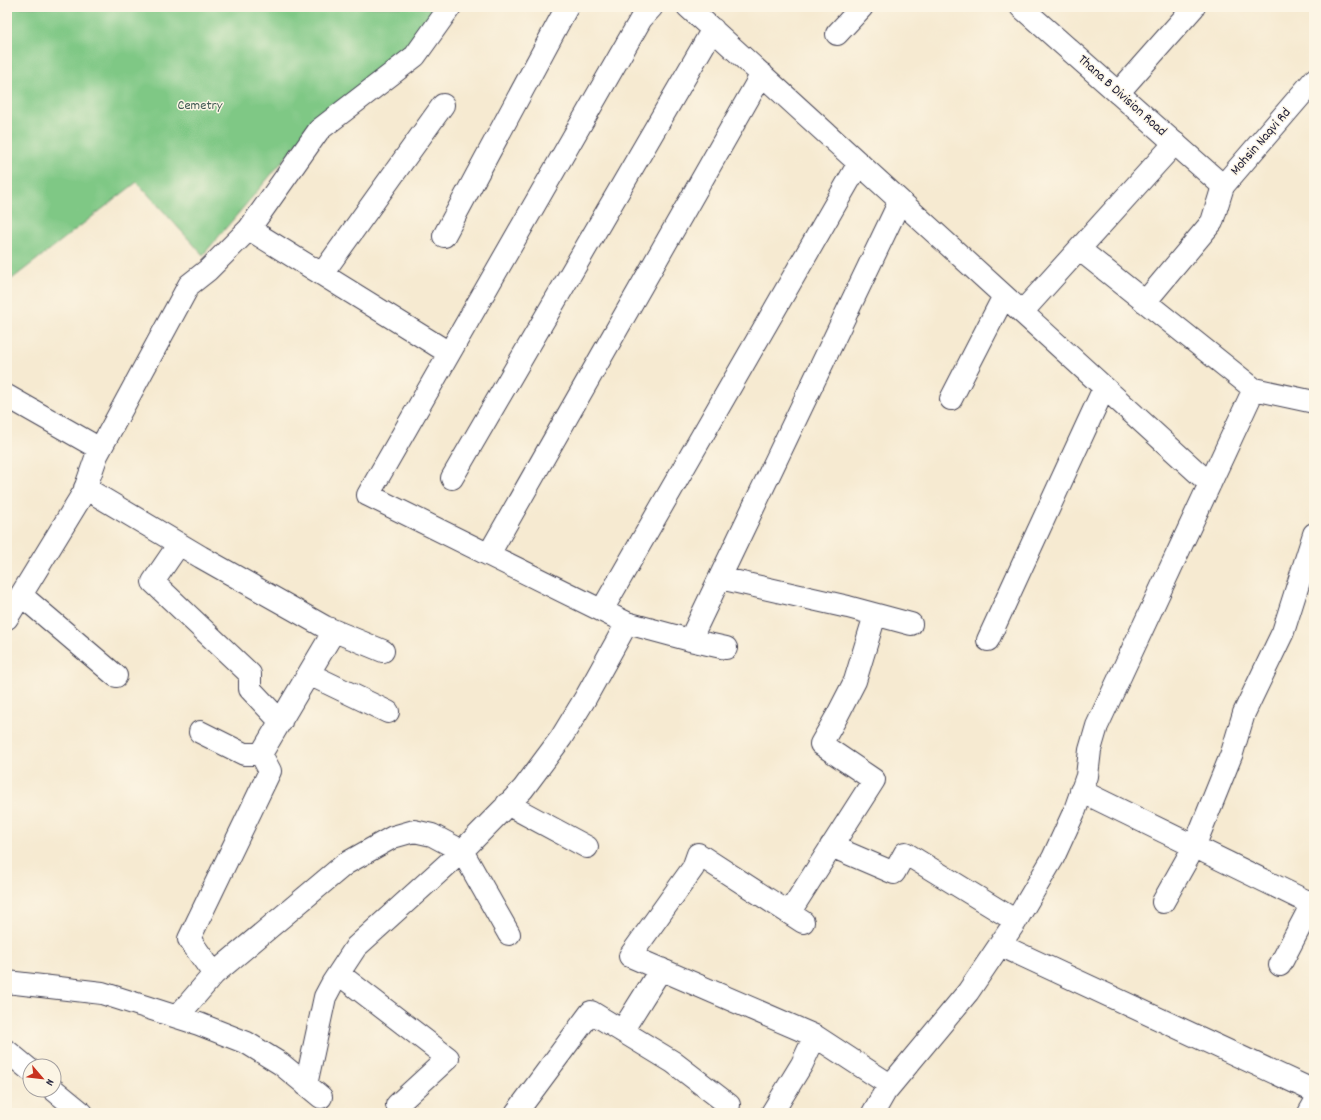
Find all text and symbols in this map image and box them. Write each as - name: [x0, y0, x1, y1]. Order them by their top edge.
- street label: Thana B Division Road: [1073, 51, 1171, 141]
- park label: Cemetry: [178, 96, 223, 116]
- street label: Mohsin Naqvi Rd: [1226, 104, 1296, 180]
- north arrow: [22, 1058, 62, 1098]
- text: N: [40, 1076, 57, 1088]

